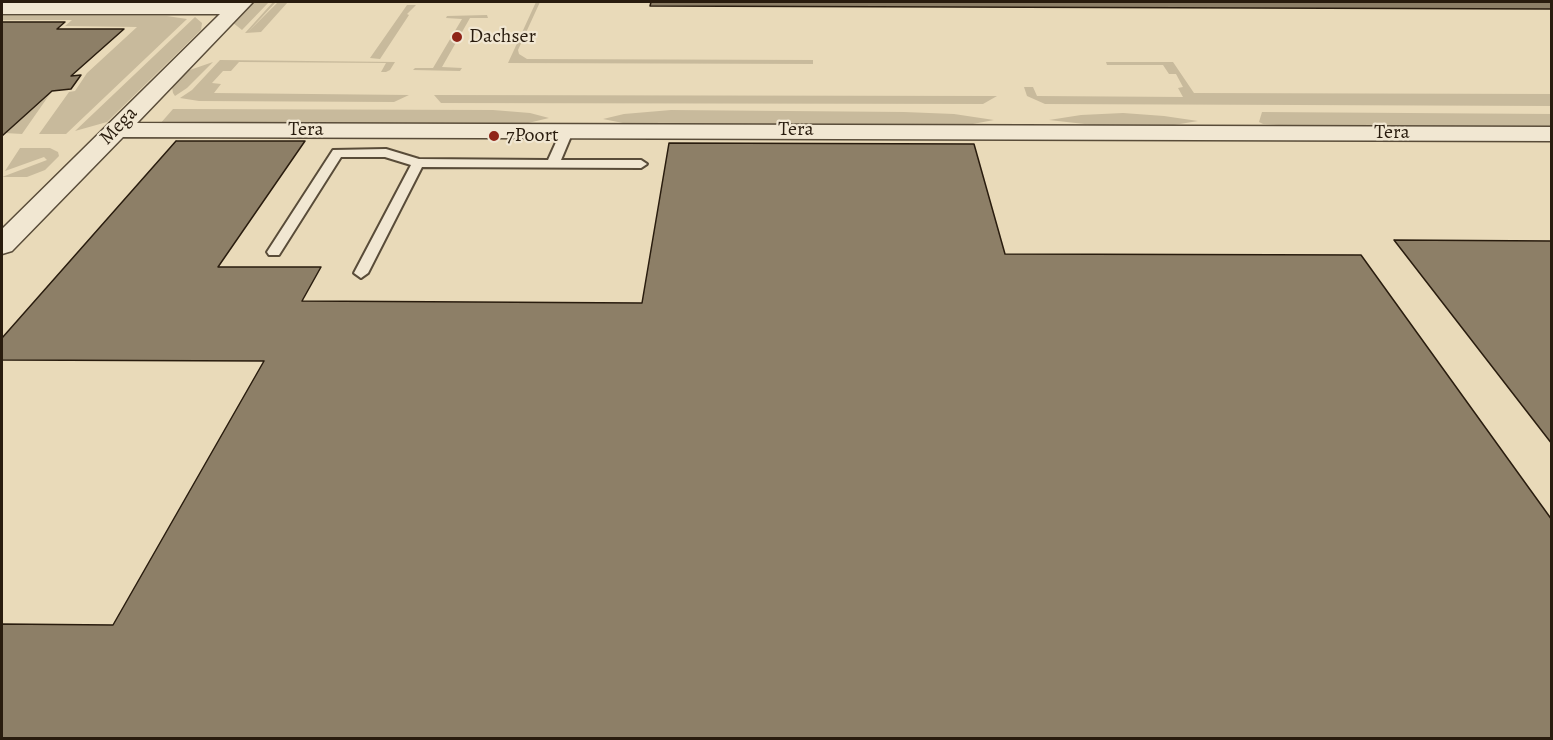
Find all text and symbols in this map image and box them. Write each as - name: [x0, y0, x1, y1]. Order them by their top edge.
- place label: Dachser: [469, 25, 536, 49]
- marker: Dachser: [450, 30, 464, 44]
- street label: Mega: [95, 102, 143, 150]
- street label: Tera: [288, 118, 324, 142]
- street label: Tera: [778, 118, 814, 142]
- street label: Tera: [1374, 121, 1410, 145]
- place label: 7Poort: [506, 124, 559, 148]
- marker: 7Poort: [487, 129, 501, 143]

